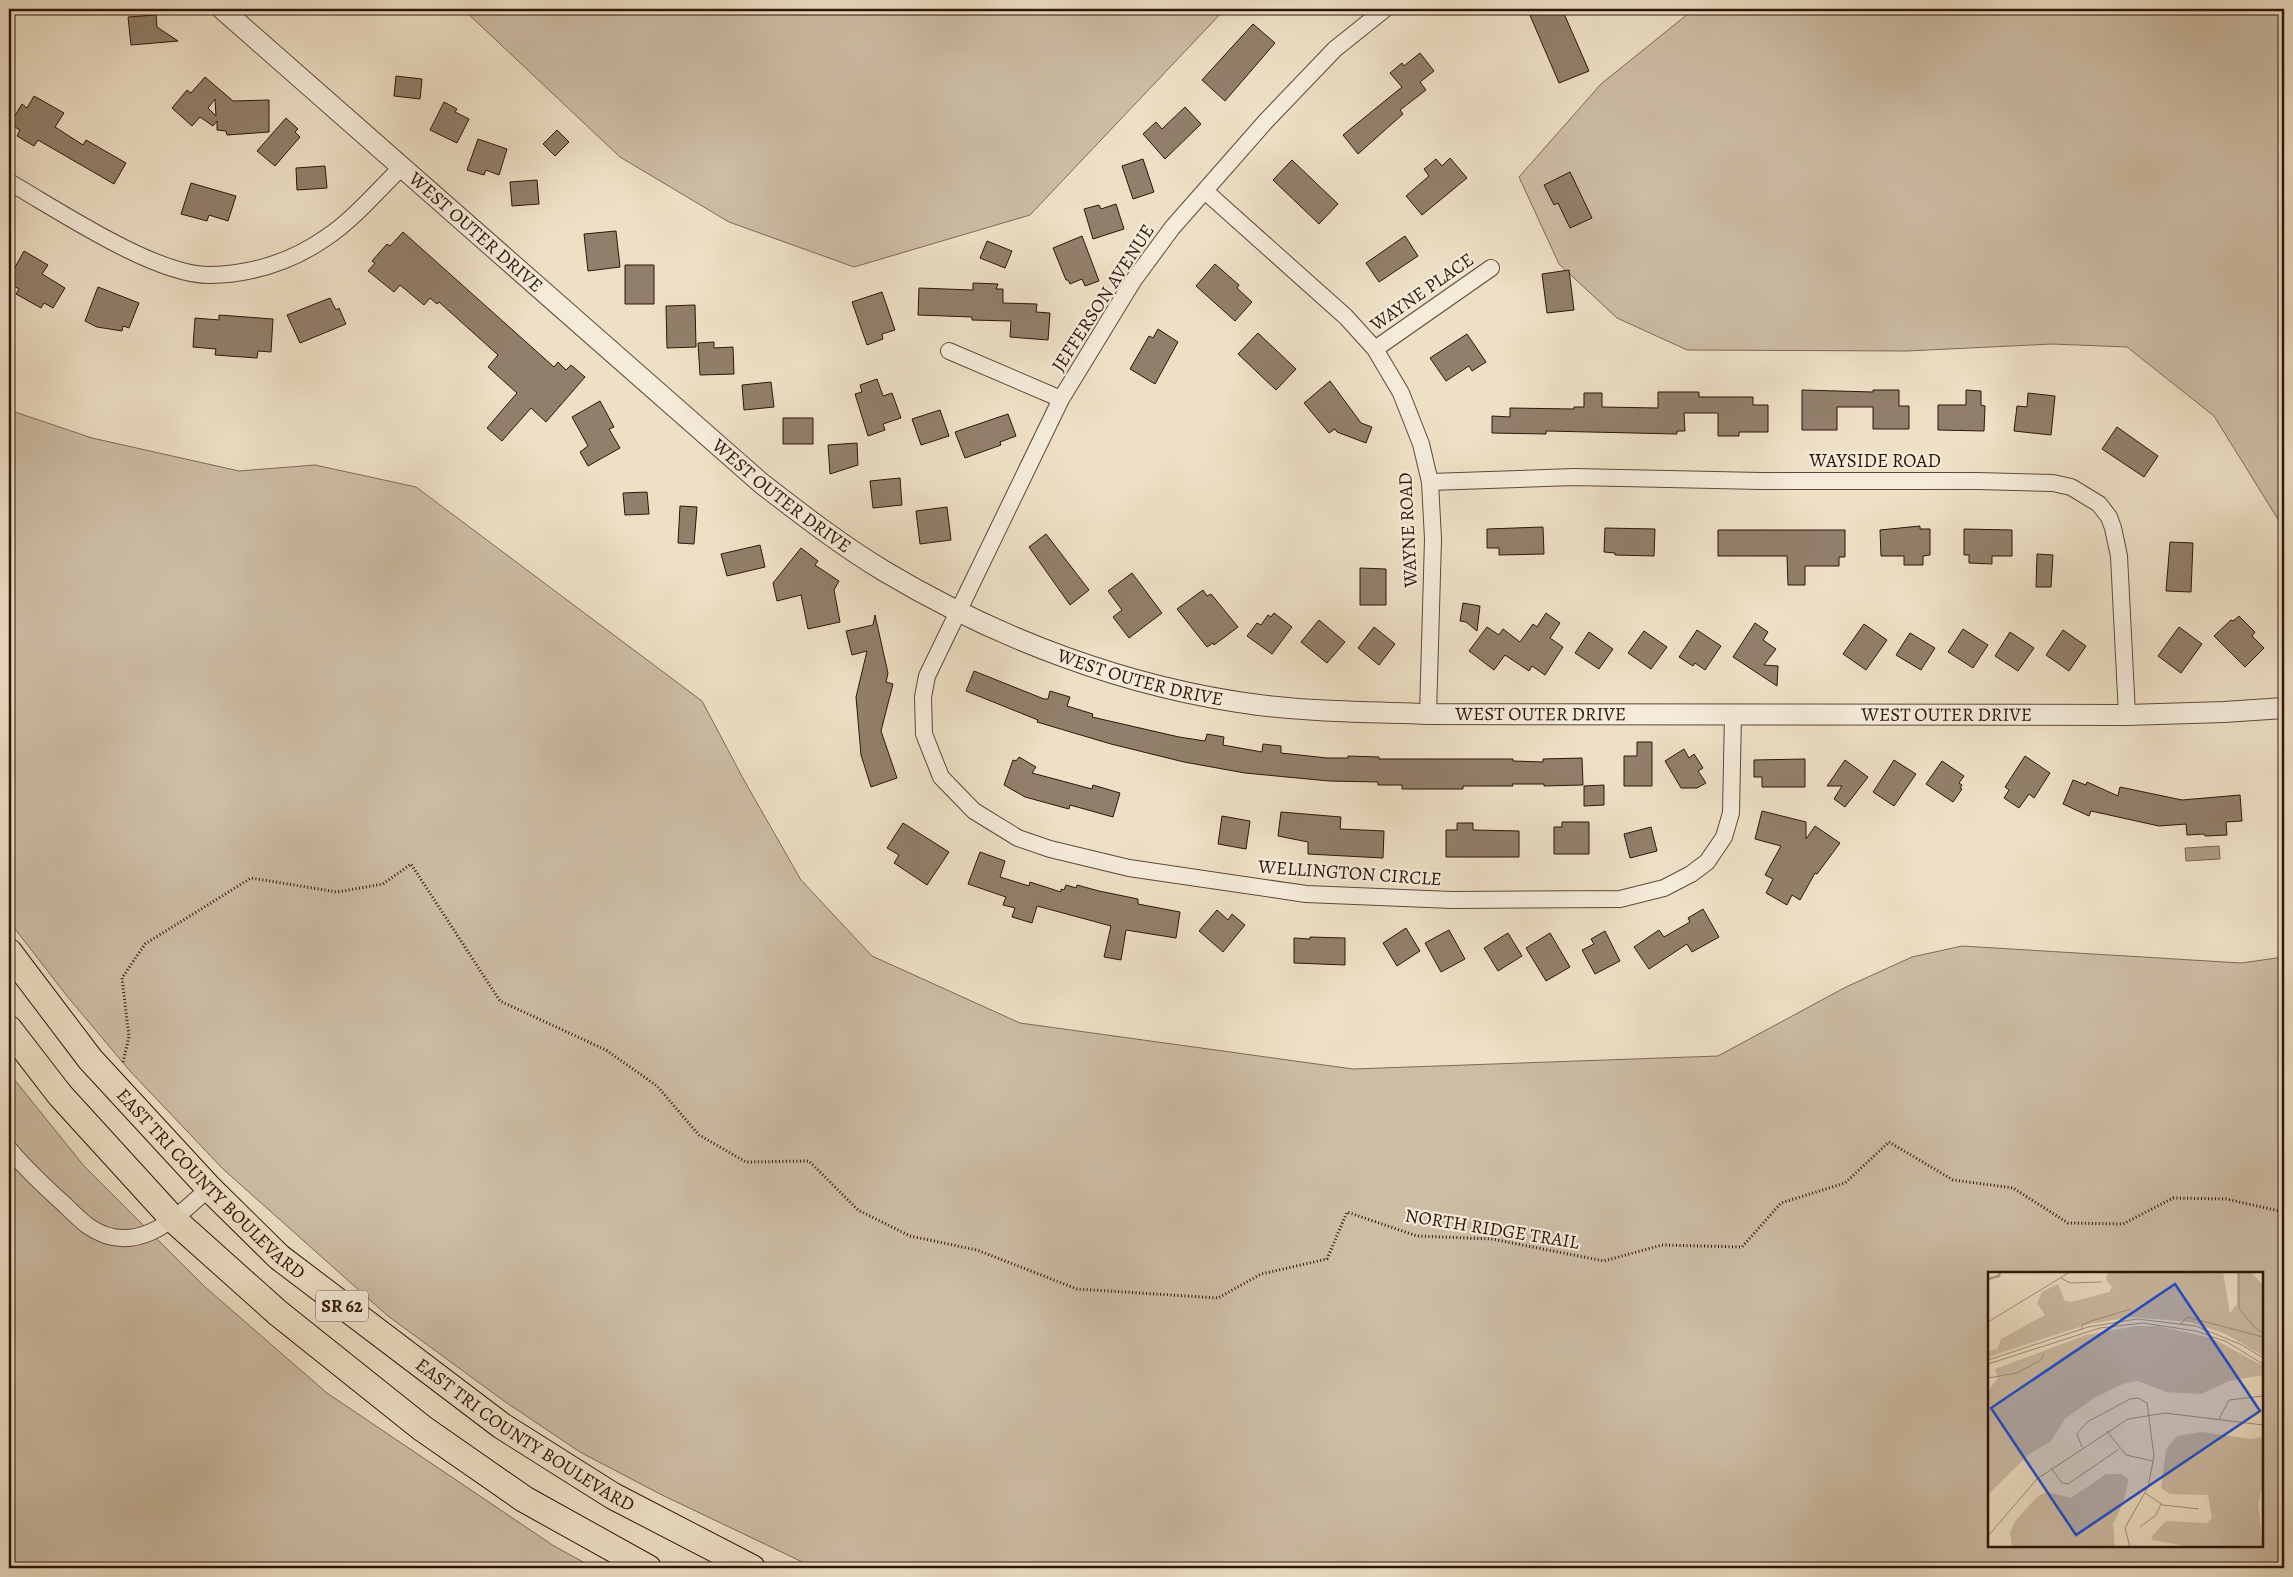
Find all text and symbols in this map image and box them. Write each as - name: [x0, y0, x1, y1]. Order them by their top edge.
- street label: WEST OUTER DRIVE: [402, 165, 549, 298]
- street label: JEFFERSON AVENUE: [1046, 219, 1160, 377]
- street label: WAYNE PLACE: [1364, 247, 1479, 338]
- street label: WEST OUTER DRIVE: [706, 432, 856, 559]
- street label: WAYSIDE ROAD: [1808, 448, 1941, 474]
- street label: WAYNE ROAD: [1392, 472, 1424, 589]
- street label: WEST OUTER DRIVE: [1053, 642, 1225, 712]
- street label: WEST OUTER DRIVE: [1454, 701, 1626, 727]
- street label: WEST OUTER DRIVE: [1860, 702, 2032, 728]
- street label: WELLINGTON CIRCLE: [1256, 854, 1443, 892]
- street label: EAST TRI COUNTY BOULEVARD: [110, 1083, 311, 1285]
- street label: NORTH RIDGE TRAIL: [1403, 1202, 1581, 1256]
- inset map: [1988, 1272, 2263, 1547]
- road number: SR 62: [316, 1290, 368, 1322]
- street label: EAST TRI COUNTY BOULEVARD: [410, 1352, 639, 1518]

